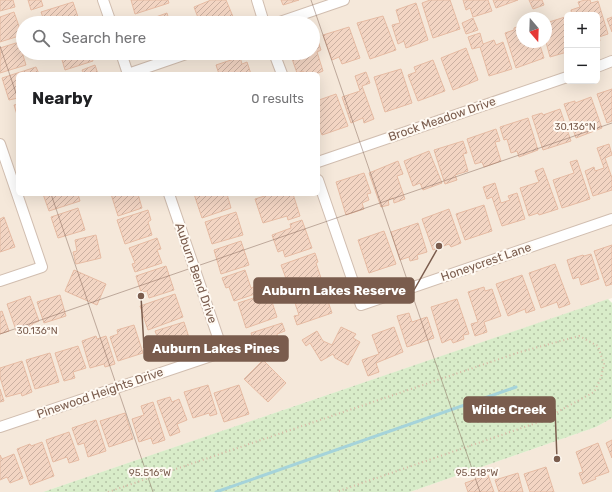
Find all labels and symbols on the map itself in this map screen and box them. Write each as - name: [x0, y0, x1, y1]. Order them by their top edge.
- north arrow: [516, 12, 552, 48]
- street label: Brock Meadow Drive: [386, 94, 498, 144]
- text: 30.136°N: [554, 121, 596, 133]
- street label: Auburn Bend Drive: [172, 221, 220, 325]
- street label: Honeycrest Lane: [439, 240, 533, 284]
- callout: Auburn Lakes Reserve: [254, 278, 414, 303]
- text: Auburn Lakes Reserve: [262, 283, 406, 298]
- text: 30.136°N: [16, 325, 58, 337]
- callout: Auburn Lakes Pines: [144, 336, 288, 361]
- text: Auburn Lakes Pines: [152, 341, 280, 356]
- street label: Pinewood Heights Drive: [35, 365, 165, 421]
- callout: Wilde Creek: [464, 397, 555, 422]
- text: Wilde Creek: [472, 402, 547, 417]
- text: 95.516°W: [129, 467, 171, 479]
- text: 95.518°W: [456, 467, 498, 479]

